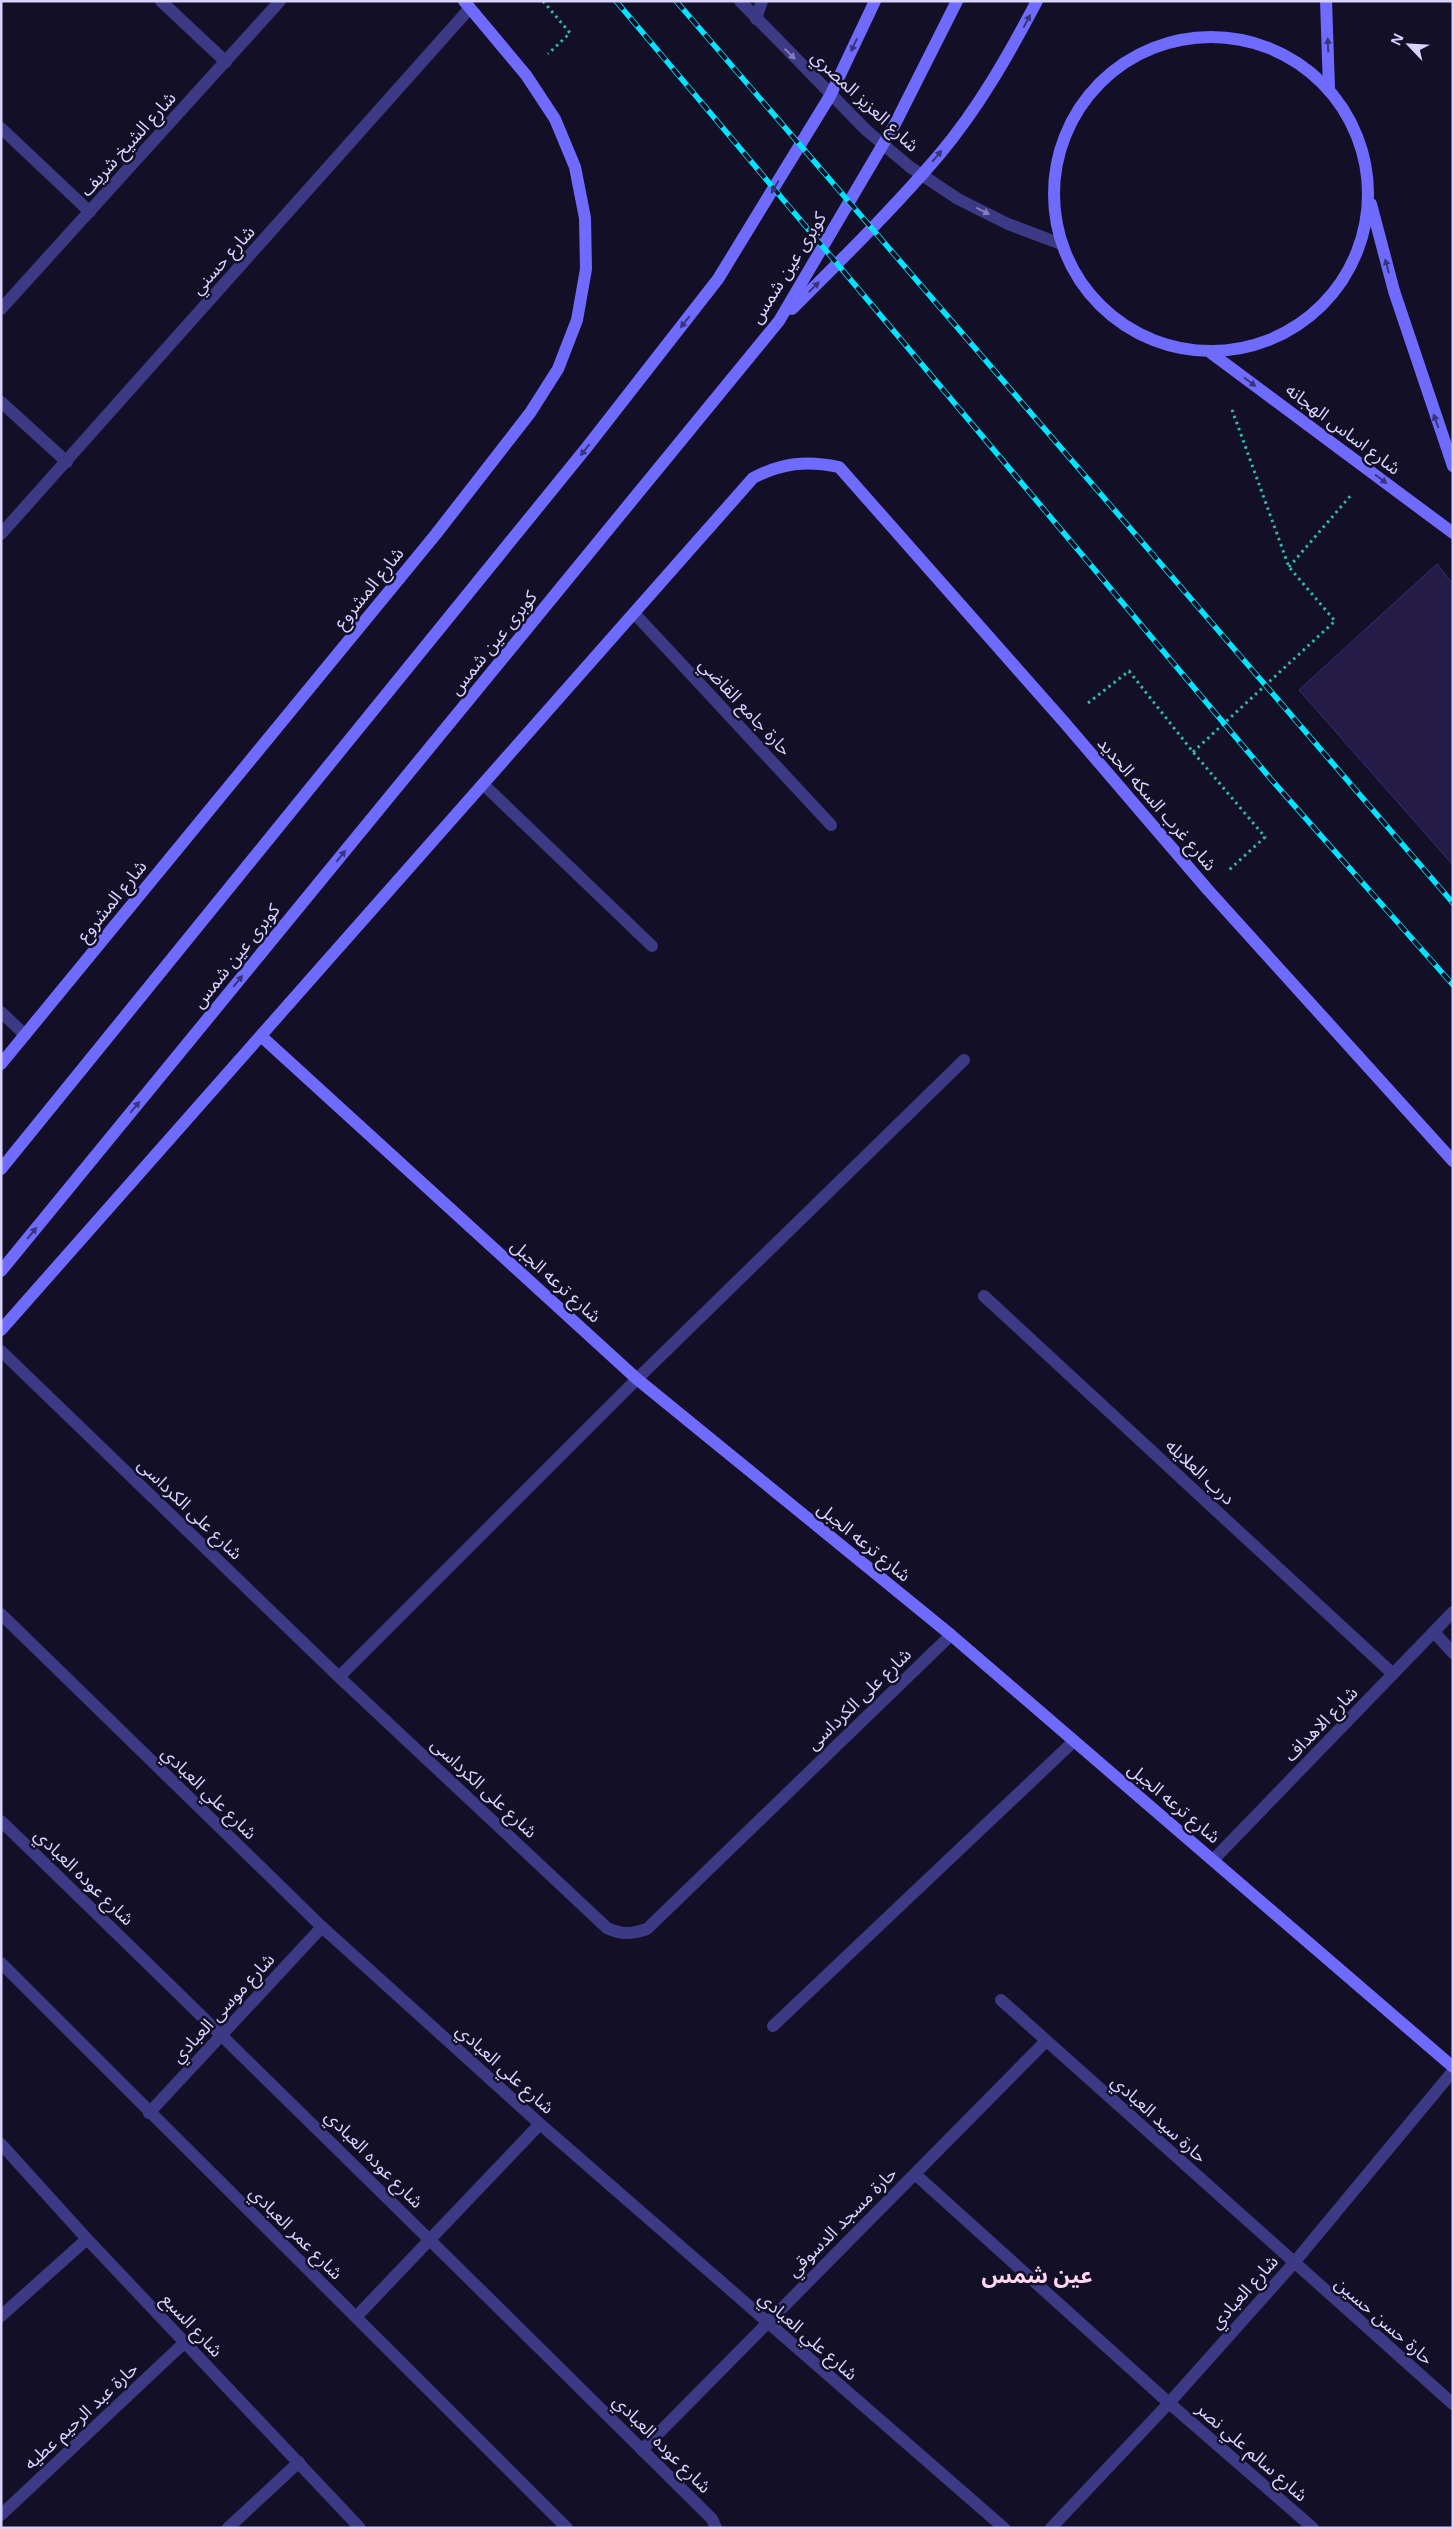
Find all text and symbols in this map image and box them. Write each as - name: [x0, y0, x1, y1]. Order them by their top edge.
- one-way arrow: [1023, 14, 1031, 28]
- north arrow: [1384, 20, 1434, 70]
- text: N: [1386, 30, 1408, 48]
- one-way arrow: [1323, 37, 1331, 53]
- one-way arrow: [850, 38, 858, 52]
- street label: شارع العزيز المصري: [805, 44, 925, 159]
- one-way arrow: [784, 48, 796, 60]
- street label: شارع الشيخ شريف: [74, 86, 183, 203]
- one-way arrow: [932, 150, 943, 163]
- one-way arrow: [770, 180, 779, 193]
- street label: كوبرى عين شمس: [743, 207, 831, 328]
- one-way arrow: [975, 207, 990, 215]
- street label: شارع حسني: [185, 220, 262, 301]
- one-way arrow: [1383, 258, 1391, 273]
- one-way arrow: [808, 281, 820, 293]
- one-way arrow: [680, 315, 690, 329]
- one-way arrow: [1243, 377, 1257, 387]
- street label: شارع اساس الهجانه: [1279, 377, 1406, 482]
- one-way arrow: [1432, 413, 1439, 428]
- one-way arrow: [579, 443, 590, 456]
- one-way arrow: [1374, 474, 1388, 484]
- street label: شارع المشروع: [328, 541, 411, 635]
- street label: كوبرى عين شمس: [443, 585, 542, 699]
- street label: حارة جامع القاضي: [692, 652, 797, 763]
- street label: شارع غرب السكه الحديد: [1091, 731, 1223, 877]
- one-way arrow: [335, 850, 347, 862]
- street label: شارع المشروع: [71, 854, 154, 948]
- street label: كوبرى عين شمس: [186, 898, 285, 1012]
- one-way arrow: [233, 975, 244, 988]
- one-way arrow: [130, 1101, 141, 1114]
- one-way arrow: [27, 1227, 38, 1240]
- street label: شارع ترعه الجبل: [504, 1233, 607, 1330]
- street label: درب العلايله: [1161, 1433, 1240, 1510]
- street label: شارع على الكرداسى: [131, 1452, 248, 1567]
- street label: شارع ترعه الجبل: [811, 1496, 916, 1589]
- street label: شارع على الكرداسى: [801, 1642, 918, 1757]
- street label: شارع الاهداف: [1278, 1680, 1365, 1768]
- street label: شارع على الكرداسى: [424, 1732, 543, 1845]
- street label: شارع علي العبادي: [155, 1741, 263, 1846]
- street label: شارع ترعه الجبل: [1121, 1756, 1226, 1850]
- street label: شارع عوده العبادي: [28, 1823, 140, 1932]
- street label: شارع موسى العبادي: [165, 1947, 282, 2069]
- street label: شارع علي العبادي: [449, 2018, 560, 2121]
- street label: حارة سيد العبادي: [1105, 2069, 1213, 2169]
- street label: شارع عوده العبادي: [318, 2104, 429, 2215]
- street label: حارة مسجد الدسوقي: [781, 2161, 903, 2283]
- street label: شارع عمر العبادي: [243, 2180, 349, 2286]
- street label: شارع العبادي: [1204, 2249, 1285, 2335]
- district label: عين شمس: [982, 2259, 1092, 2289]
- street label: حارة حسن حسين: [1330, 2271, 1439, 2370]
- street label: شارع علي العبادي: [752, 2285, 863, 2387]
- street label: شارع السبع: [155, 2287, 229, 2364]
- street label: حارة عبد الرحيم عطيه: [18, 2356, 144, 2476]
- street label: شارع عوده العبادي: [606, 2389, 717, 2500]
- street label: شارع سالم علي نصر: [1189, 2396, 1313, 2508]

